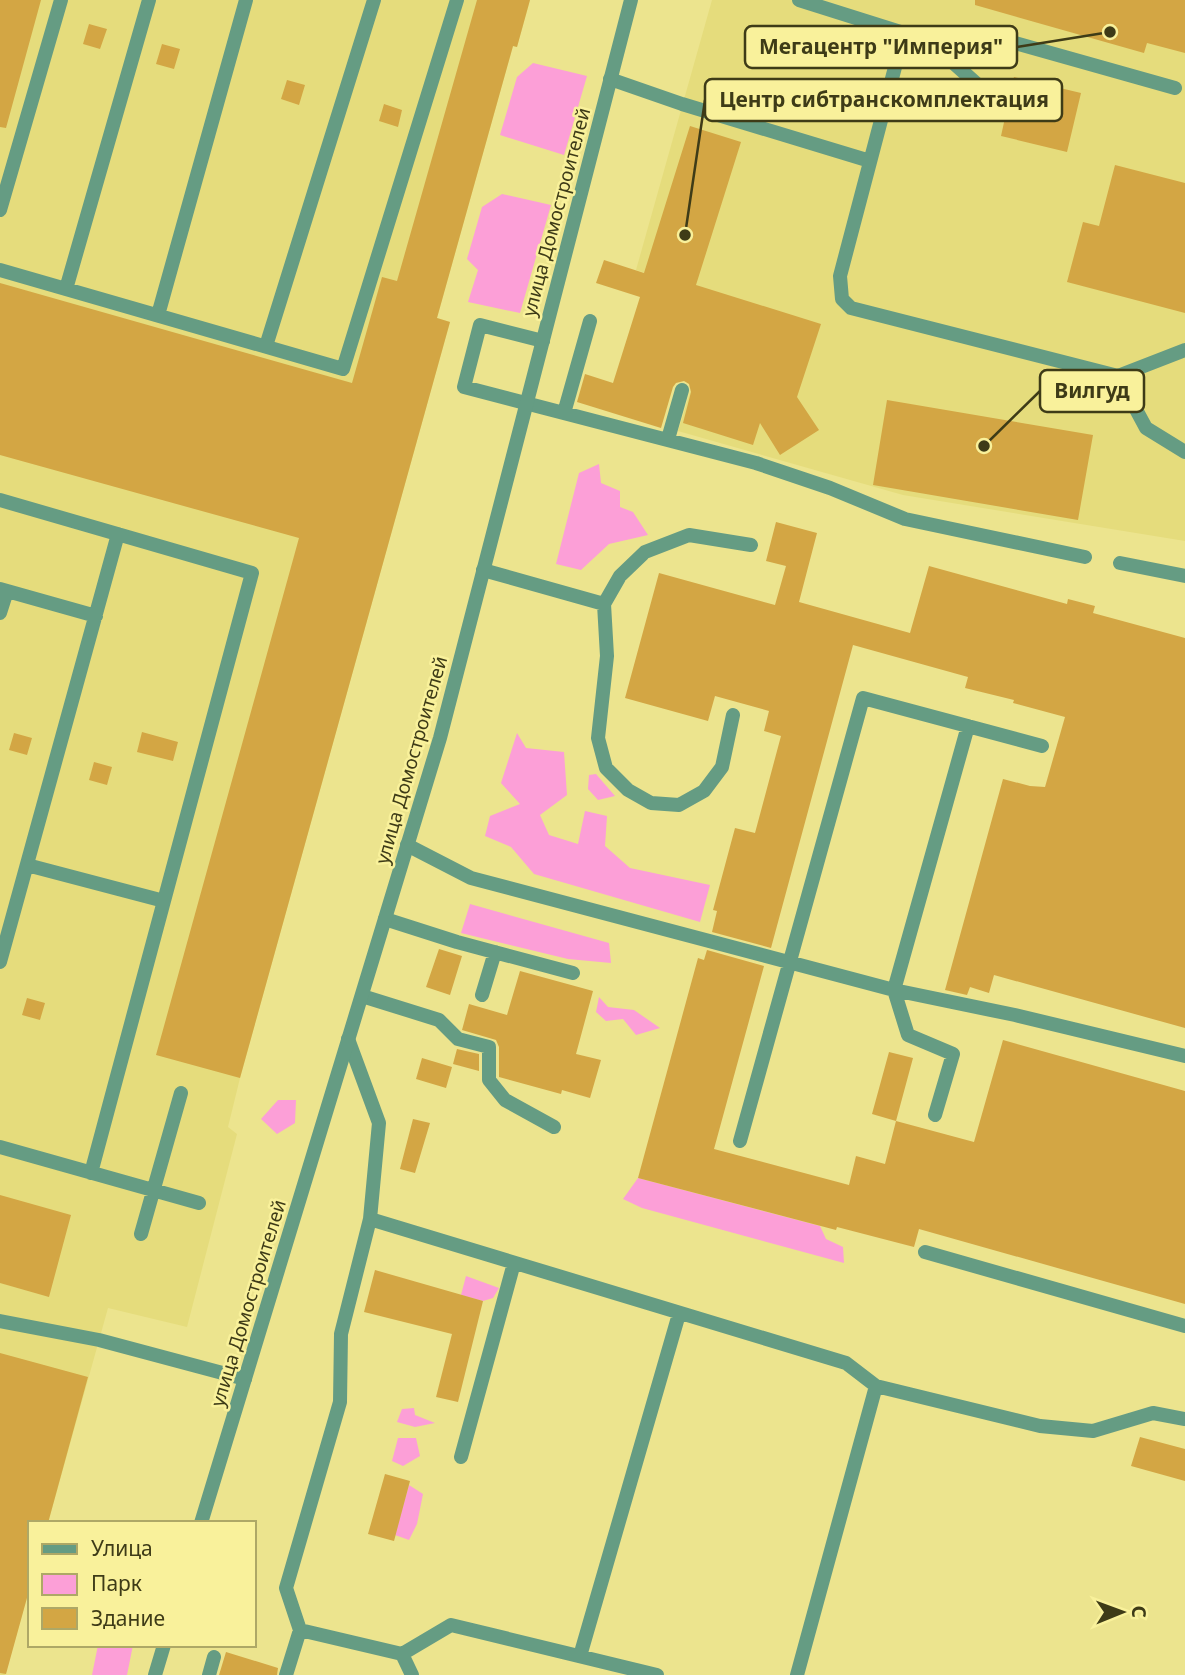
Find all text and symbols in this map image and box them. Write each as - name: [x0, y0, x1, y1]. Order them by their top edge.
- callout: Мегацентр "Империя": [745, 26, 1017, 68]
- text: Мегацентр "Империя": [759, 32, 1003, 60]
- callout: Центр сибтранскомплектация: [705, 79, 1062, 121]
- text: Центр сибтранскомплектация: [719, 85, 1049, 113]
- street label: улица Домостроителей: [516, 105, 596, 319]
- callout: Вилгуд: [1040, 370, 1144, 412]
- text: Вилгуд: [1054, 376, 1130, 404]
- street label: улица Домостроителей: [369, 653, 453, 867]
- street label: улица Домостроителей: [204, 1196, 292, 1410]
- legend: [28, 1521, 256, 1647]
- text: Улица: [91, 1534, 153, 1562]
- text: Парк: [91, 1569, 142, 1597]
- north arrow: [1087, 1577, 1157, 1647]
- text: Здание: [91, 1604, 165, 1632]
- text: С: [1126, 1605, 1152, 1618]

